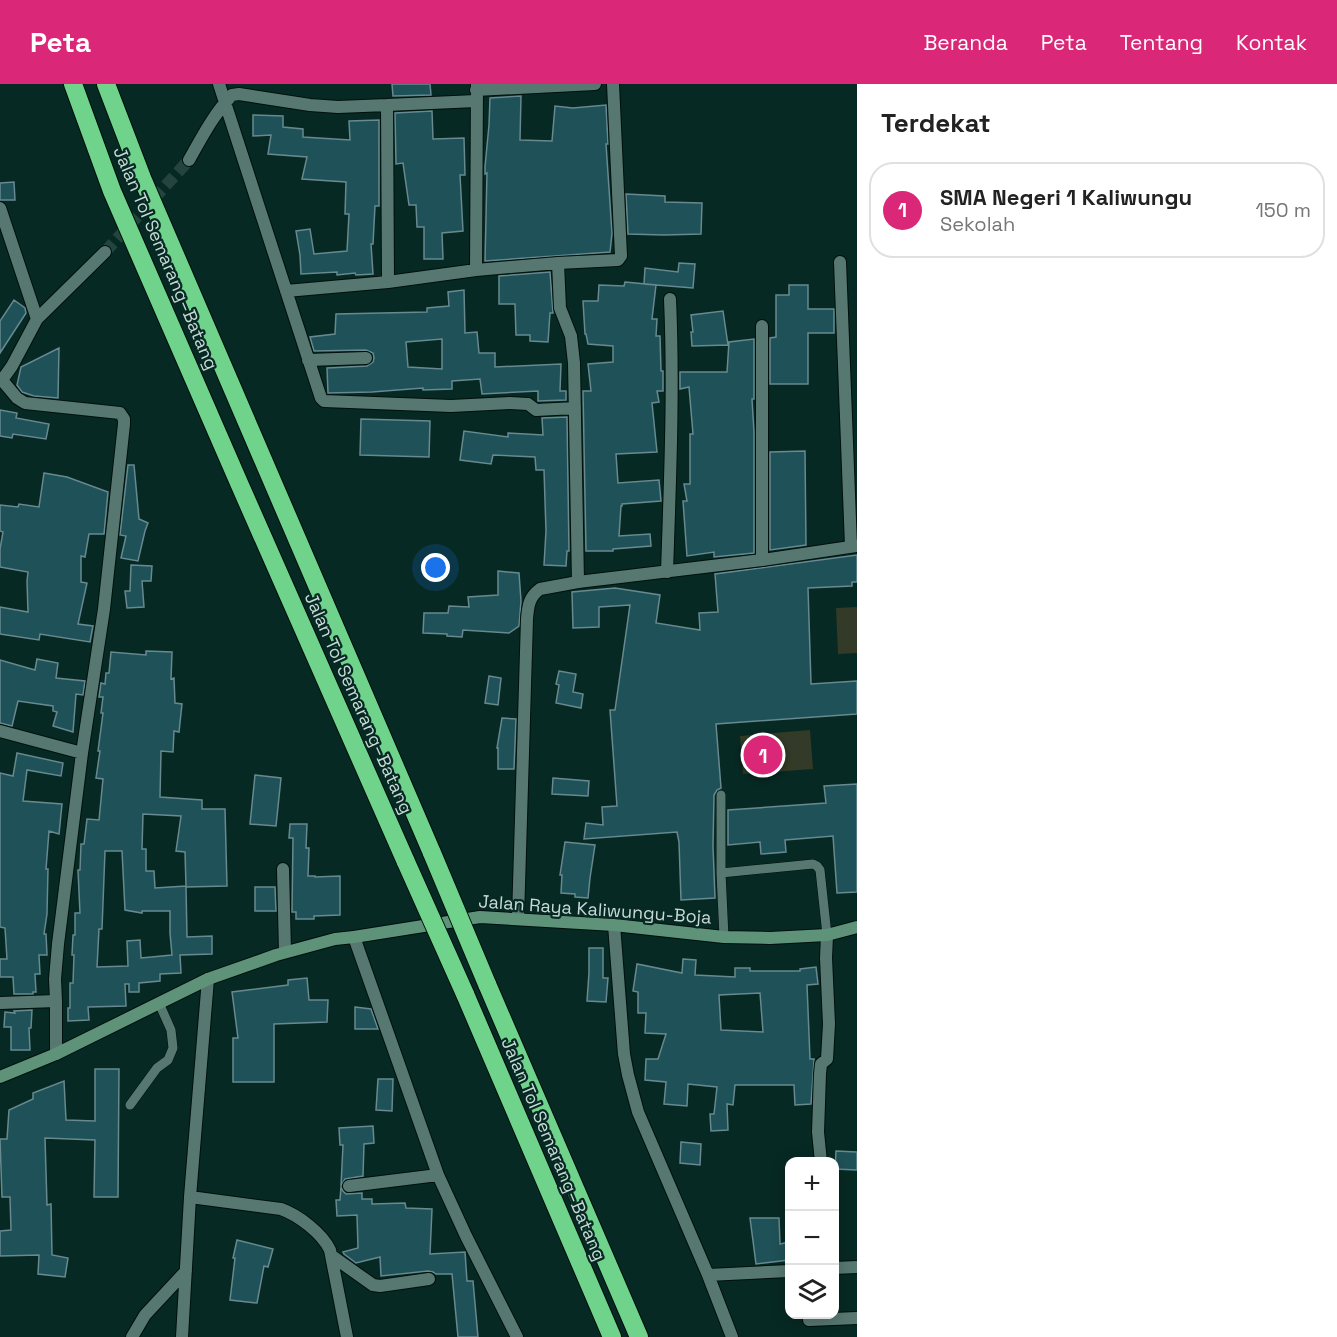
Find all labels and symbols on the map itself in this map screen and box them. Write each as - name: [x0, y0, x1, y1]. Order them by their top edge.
- street label: Jalan Tol Semarang–Batang: [108, 143, 224, 373]
- your location: [421, 553, 450, 582]
- street label: Jalan Tol Semarang–Batang: [300, 589, 418, 817]
- pin: 1: [744, 732, 783, 778]
- street label: Jalan Raya Kaliwungu-Boja: [478, 889, 712, 929]
- street label: Jalan Tol Semarang–Batang: [496, 1034, 612, 1264]

